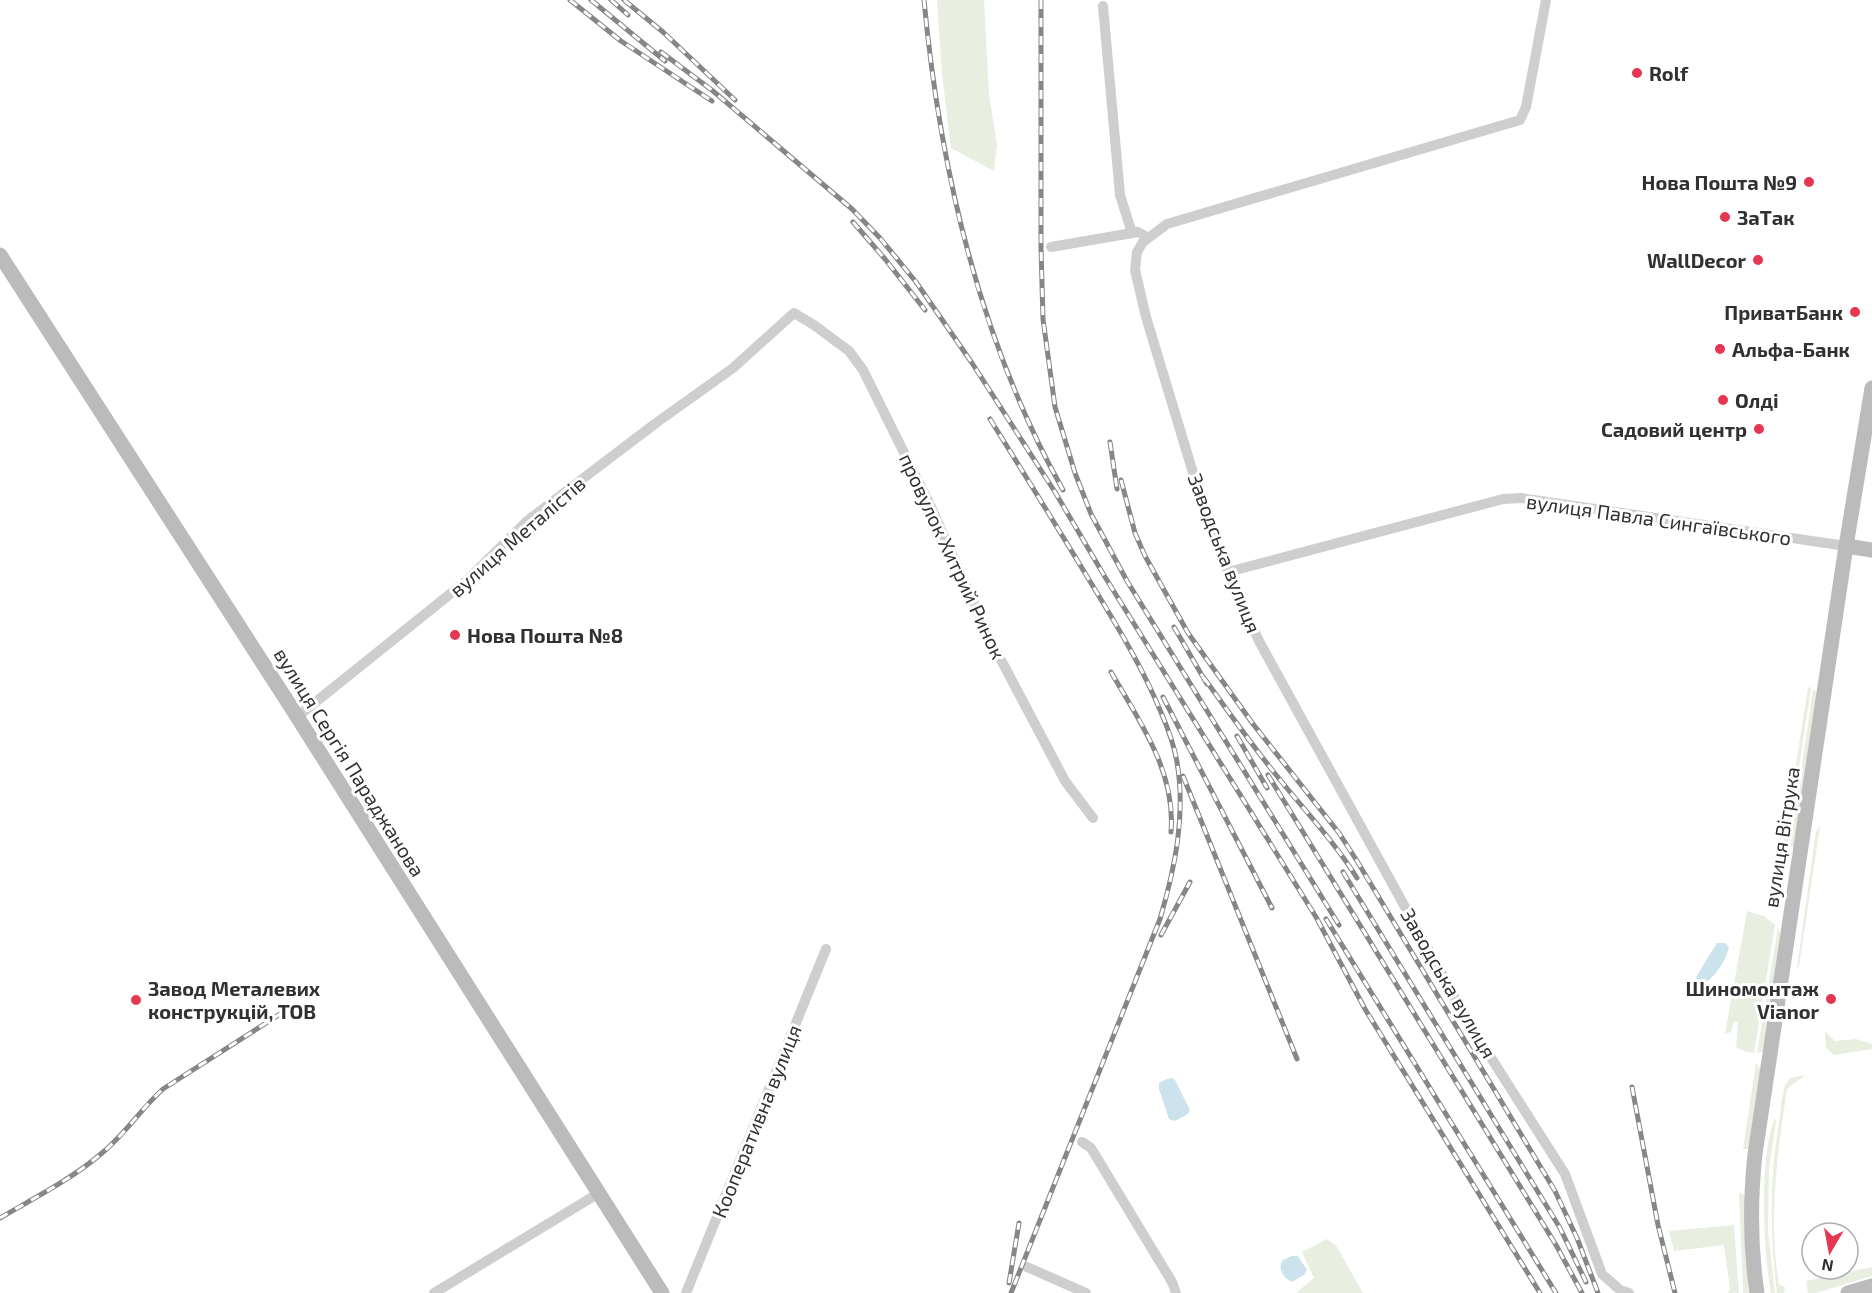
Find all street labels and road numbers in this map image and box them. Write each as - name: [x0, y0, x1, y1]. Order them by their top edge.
- street label: провулок Хитрий Ринок: [894, 449, 1011, 663]
- street label: Заводська вулиця: [1183, 470, 1266, 637]
- street label: вулиця Металістів: [444, 471, 590, 602]
- street label: вулиця Павла Сингаївського: [1525, 489, 1793, 550]
- street label: вулиця Сергія Параджанова: [269, 643, 430, 881]
- street label: вулиця Вітрука: [1758, 765, 1805, 909]
- street label: Заводська вулиця: [1396, 904, 1502, 1063]
- street label: Кооперативна вулиця: [706, 1021, 807, 1221]

